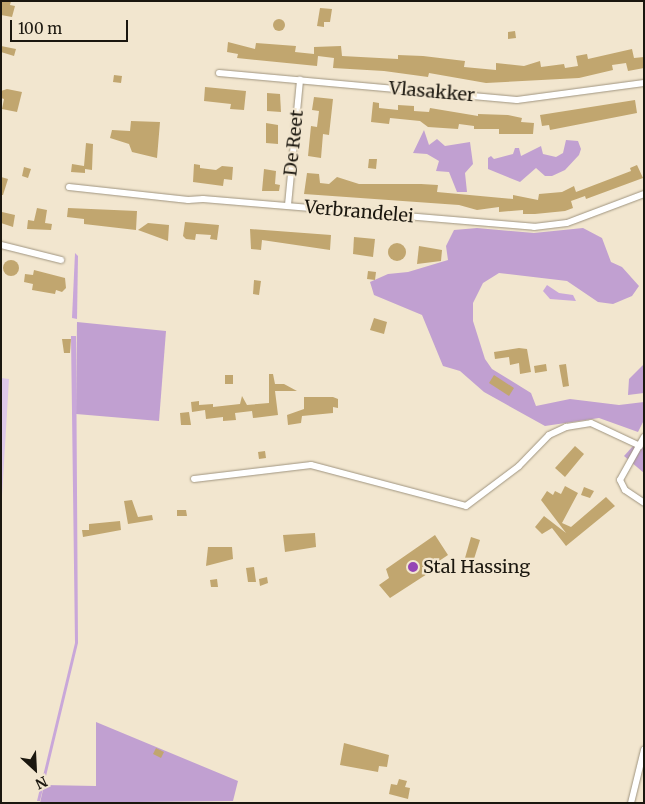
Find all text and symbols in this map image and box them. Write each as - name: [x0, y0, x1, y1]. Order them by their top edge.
- scale bar: [12, 10, 130, 42]
- text: 100 m: [18, 19, 62, 38]
- street label: Vlasakker: [388, 77, 476, 107]
- street label: De Reet: [280, 109, 308, 177]
- street label: Verbrandelei: [304, 196, 414, 228]
- place label: Stal Hassing: [423, 556, 530, 578]
- marker: Stal Hassing: [407, 561, 419, 573]
- north arrow: [10, 744, 60, 794]
- text: N: [33, 772, 50, 793]

